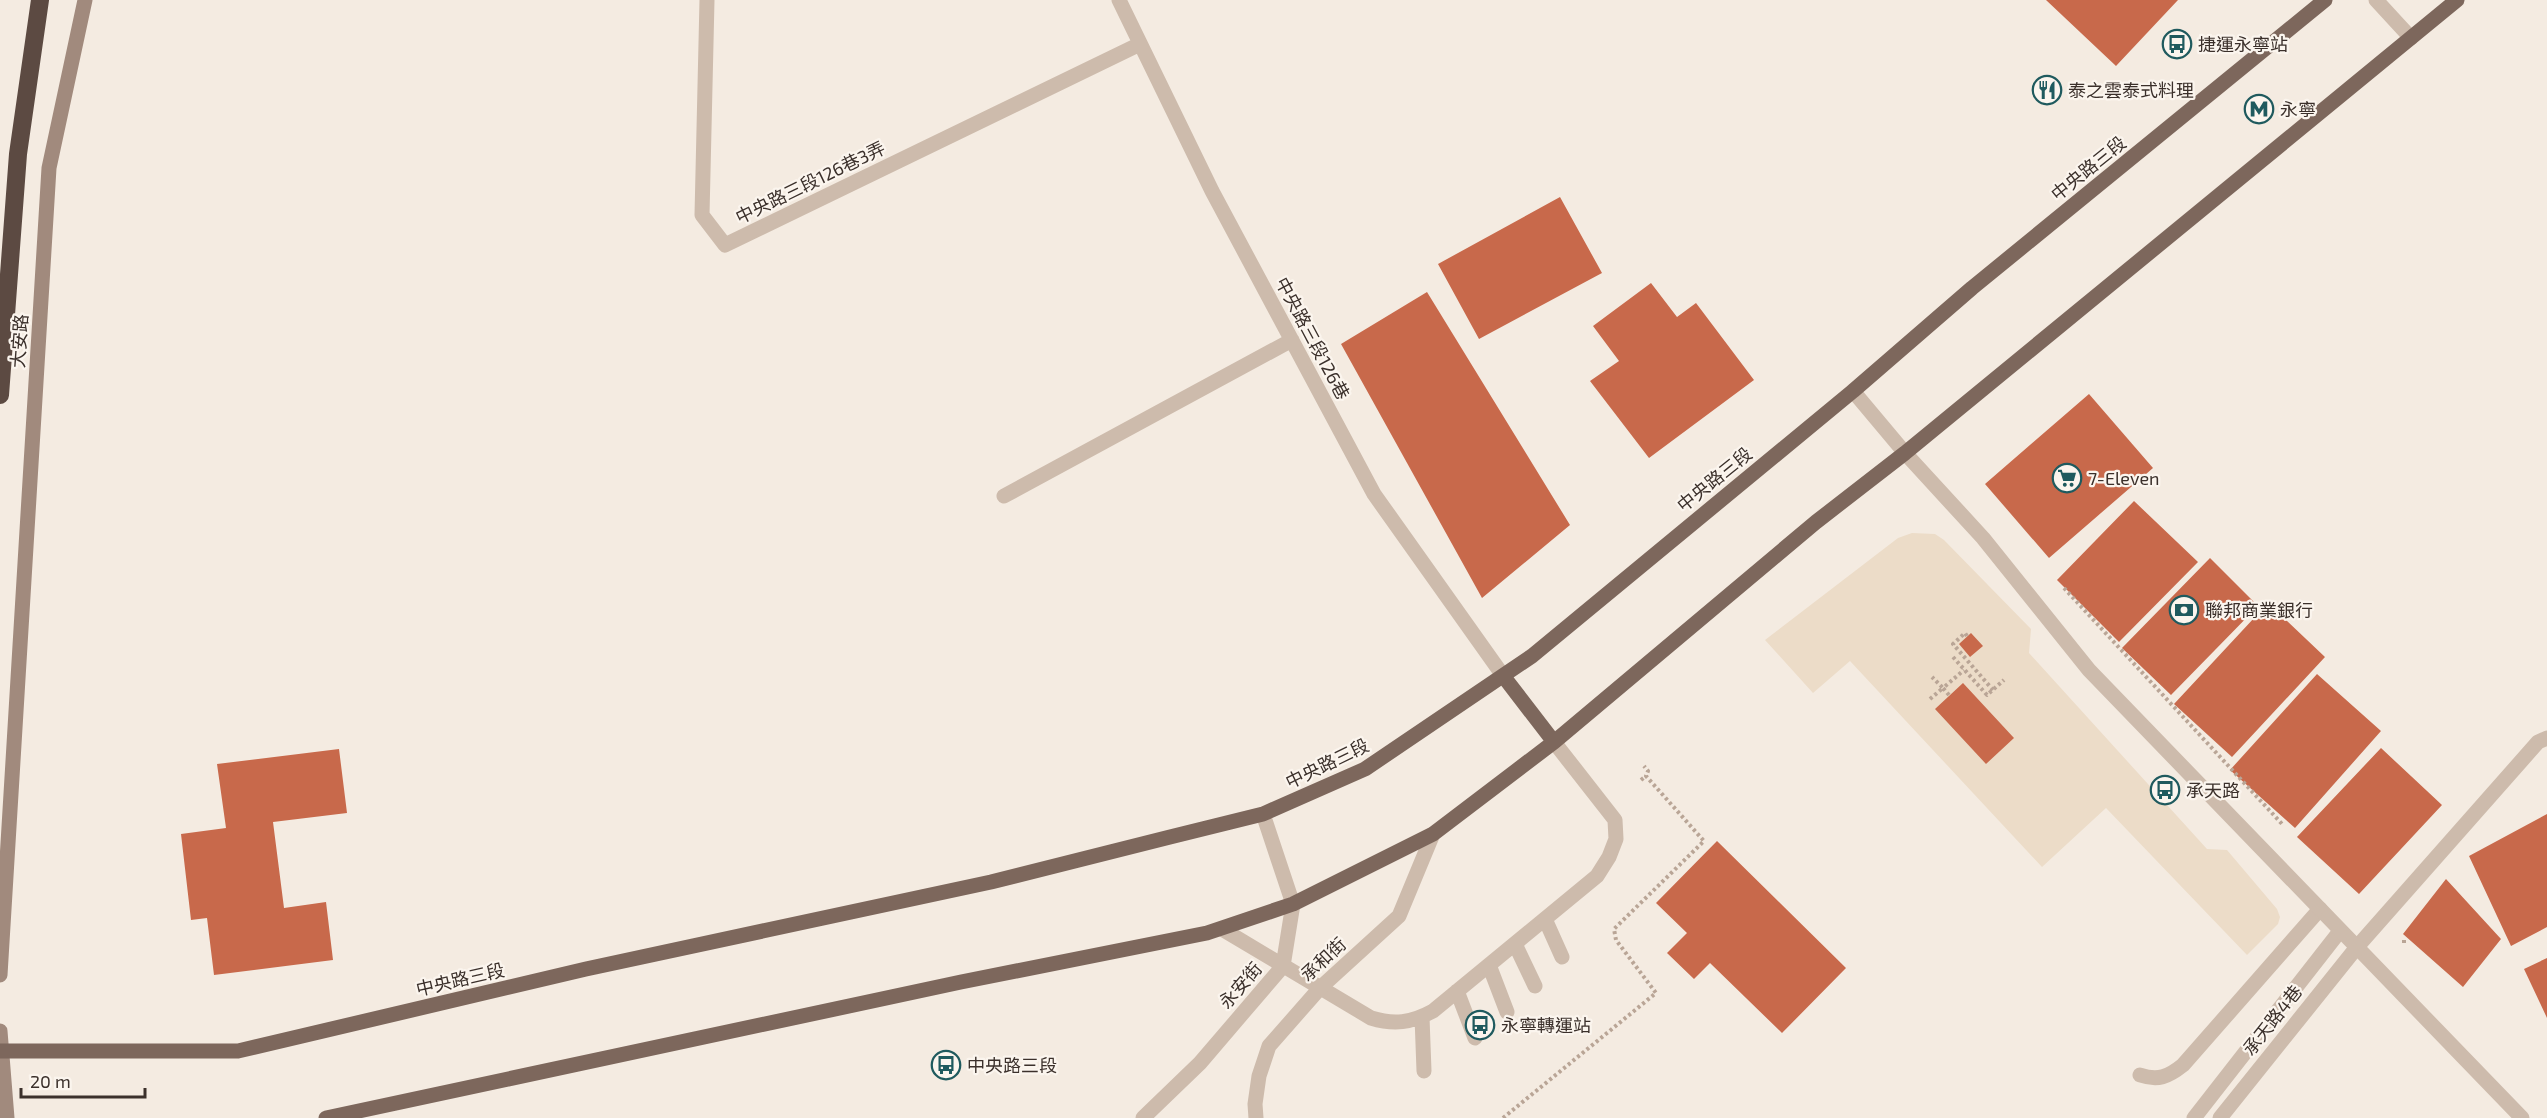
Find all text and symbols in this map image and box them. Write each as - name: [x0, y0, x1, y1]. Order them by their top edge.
- bus stop icon: 捷運永寧站: [2161, 28, 2193, 60]
- place label: 捷運永寧站: [2198, 33, 2288, 55]
- restaurant icon: 泰之雲泰式料理: [2031, 74, 2063, 106]
- place label: 泰之雲泰式料理: [2068, 79, 2194, 101]
- metro station icon: 永寧: [2243, 93, 2275, 125]
- place label: 永寧: [2280, 98, 2316, 120]
- street label: 中央路三段: [2046, 131, 2130, 205]
- street label: 中央路三段126巷3弄: [732, 136, 888, 228]
- street label: 中央路三段126巷: [1271, 273, 1355, 403]
- street label: 大安路: [6, 313, 32, 369]
- street label: 中央路三段: [1672, 442, 1756, 516]
- supermarket icon: 7-Eleven: [2051, 462, 2083, 494]
- place label: 7-Eleven: [2088, 467, 2160, 489]
- bank icon: 聯邦商業銀行: [2168, 594, 2200, 626]
- place label: 聯邦商業銀行: [2205, 599, 2313, 621]
- street label: 中央路三段: [1282, 733, 1372, 793]
- bus stop icon: 承天路: [2149, 774, 2181, 806]
- place label: 承天路: [2186, 779, 2240, 801]
- street label: 承和街: [1296, 933, 1350, 985]
- street label: 永安街: [1214, 957, 1266, 1013]
- street label: 中央路三段: [414, 958, 506, 1000]
- street label: 承天路4巷: [2238, 980, 2306, 1060]
- bus stop icon: 永寧轉運站: [1464, 1009, 1496, 1041]
- place label: 永寧轉運站: [1501, 1014, 1591, 1036]
- bus stop icon: 中央路三段: [930, 1049, 962, 1081]
- place label: 中央路三段: [967, 1054, 1057, 1076]
- scale bar: [21, 1061, 146, 1099]
- text: 20 m: [30, 1070, 71, 1092]

